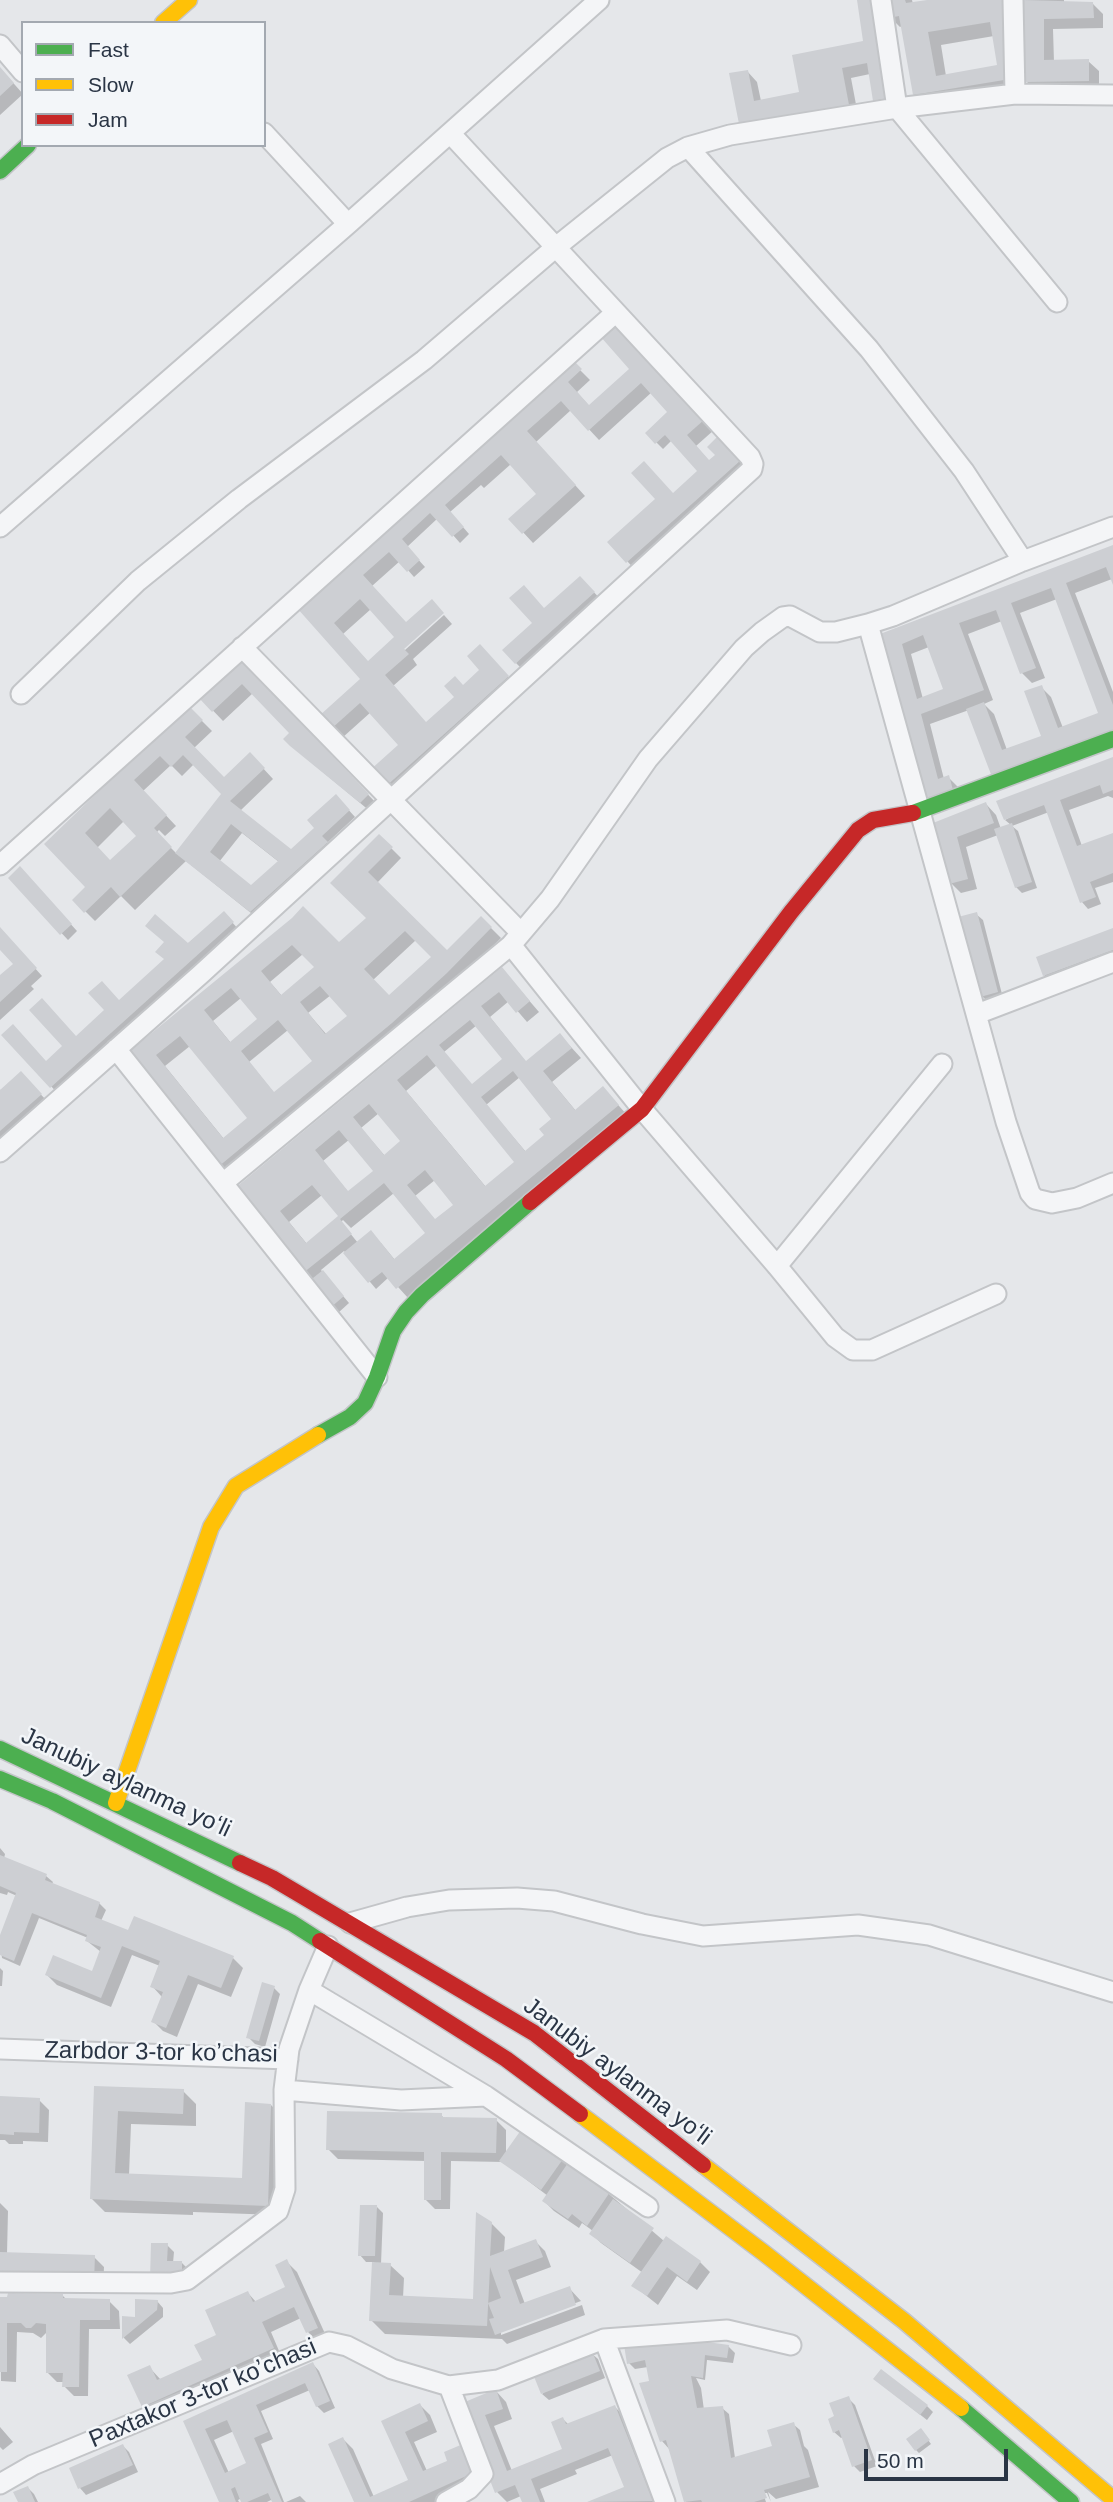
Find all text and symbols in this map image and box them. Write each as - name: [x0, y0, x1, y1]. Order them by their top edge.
- legend: [21, 21, 266, 147]
- text: Fast: [88, 38, 129, 61]
- text: Slow: [88, 73, 134, 96]
- text: Jam: [88, 108, 128, 131]
- street label: Janubiy aylanma yoʻli: [17, 1722, 235, 1844]
- street label: Janubiy aylanma yoʻli: [517, 1992, 717, 2152]
- street label: Zarbdor 3-tor koʼchasi: [44, 2037, 278, 2069]
- street label: Paxtakor 3-tor koʼchasi: [85, 2333, 321, 2455]
- scale bar: [868, 2436, 1012, 2480]
- text: 50 m: [877, 2449, 924, 2472]

